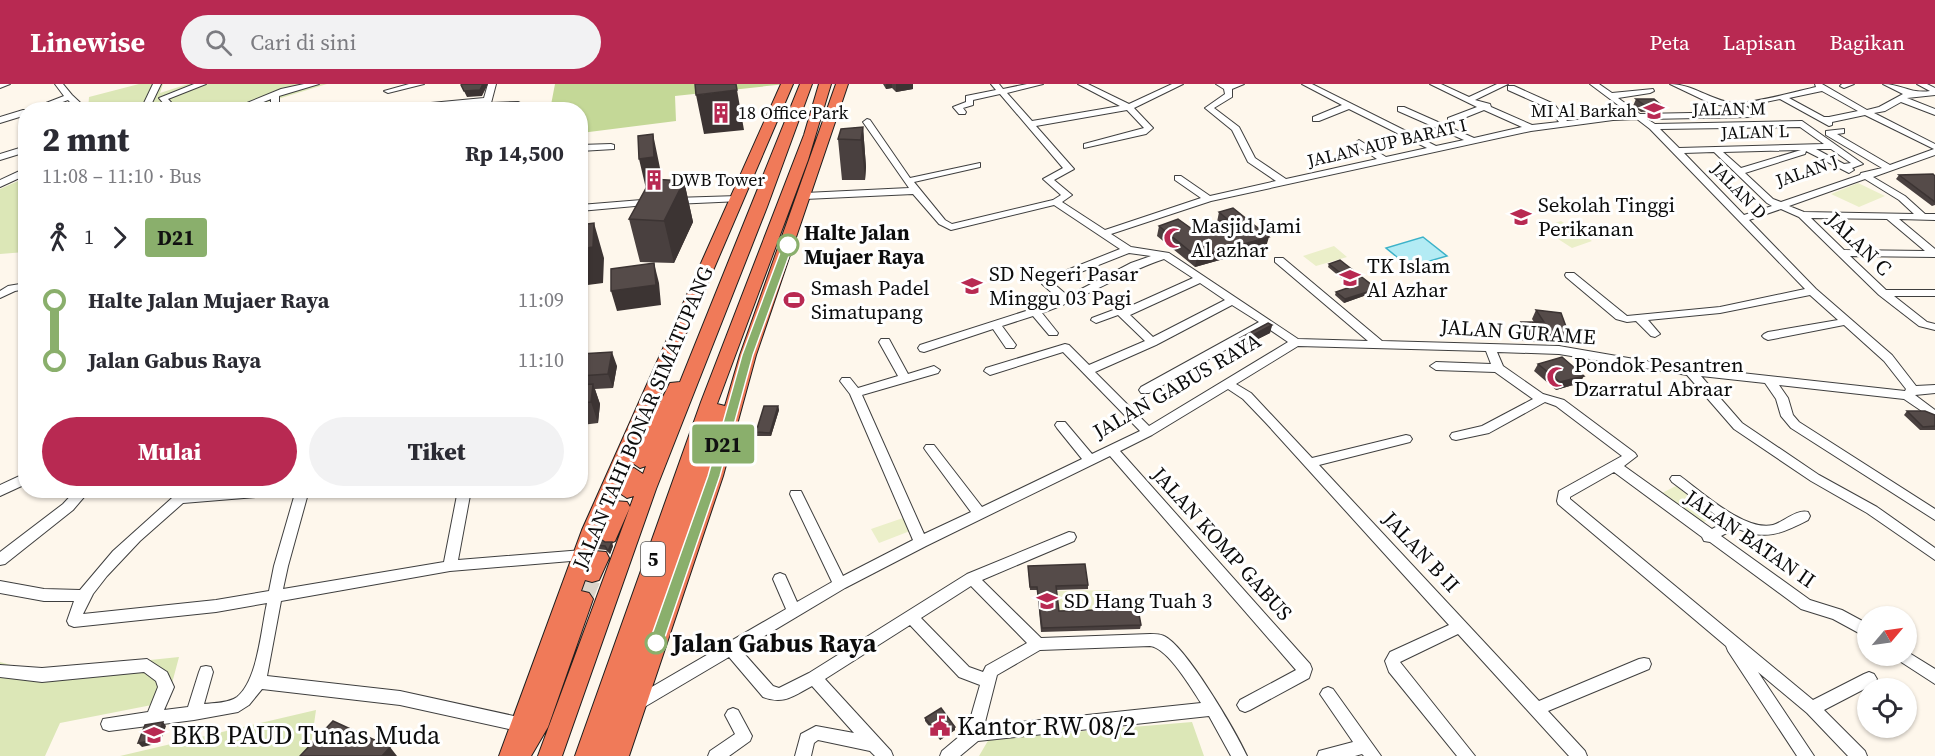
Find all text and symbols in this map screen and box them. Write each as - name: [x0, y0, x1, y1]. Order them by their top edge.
- search box: [181, 15, 601, 69]
- text: Linewise: [30, 23, 145, 61]
- icon: search: [202, 26, 235, 59]
- text: Cari di sini: [250, 27, 356, 57]
- text: Peta: [1649, 28, 1690, 57]
- text: Lapisan: [1723, 28, 1796, 57]
- text: Bagikan: [1829, 28, 1905, 57]
- street label: JALAN M: [1691, 95, 1766, 122]
- place label: MI Al Barkah: [1531, 98, 1637, 123]
- school or university icon: MI Al Barkah: [1642, 99, 1666, 123]
- place label: 18 Office Park: [738, 100, 849, 125]
- building icon: 18 Office Park: [709, 101, 733, 125]
- street label: JALAN AUP BARAT I: [1304, 112, 1469, 173]
- text: 2 mnt: [42, 117, 129, 162]
- street label: JALAN L: [1719, 118, 1790, 145]
- text: Rp 14,500: [465, 138, 564, 168]
- street label: JALAN J: [1771, 148, 1842, 193]
- street label: JALAN D: [1705, 156, 1773, 225]
- text: 11:08 – 11:10 · Bus: [42, 162, 201, 190]
- place label: DWB Tower: [671, 167, 765, 192]
- building icon: DWB Tower: [642, 168, 666, 192]
- place label: Sekolah Tinggi Perikanan: [1538, 190, 1675, 243]
- school or university icon: Sekolah Tinggi Perikanan: [1509, 205, 1533, 229]
- street label: JALAN C: [1820, 205, 1898, 282]
- place label: Masjid Jami Al azhar: [1191, 211, 1301, 264]
- place label: Halte Jalan Mujaer Raya: [804, 218, 925, 271]
- icon: walk: [42, 221, 75, 254]
- icon: forward: [103, 221, 136, 254]
- text: 1: [84, 223, 94, 251]
- text: D21: [157, 223, 195, 252]
- mosque icon: Masjid Jami Al azhar: [1162, 226, 1186, 250]
- marker: Halte Jalan Mujaer Raya: [777, 234, 799, 256]
- place label: TK Islam Al Azhar: [1367, 251, 1450, 304]
- place label: SD Negeri Pasar Minggu 03 Pagi: [989, 259, 1138, 312]
- street label: JALAN TAHI BONAR SIMATUPANG: [565, 262, 720, 575]
- school or university icon: TK Islam Al Azhar: [1338, 266, 1362, 290]
- place label: Smash Padel Simatupang: [811, 273, 930, 326]
- school or university icon: SD Negeri Pasar Minggu 03 Pagi: [960, 274, 984, 298]
- text: Halte Jalan Mujaer Raya: [88, 285, 329, 315]
- text: 11:09: [518, 286, 564, 314]
- sports icon: Smash Padel Simatupang: [782, 288, 806, 312]
- street label: JALAN GURAME: [1439, 312, 1597, 351]
- street label: JALAN GABUS RAYA: [1087, 326, 1266, 446]
- text: Jalan Gabus Raya: [88, 345, 261, 375]
- text: 11:10: [518, 346, 564, 374]
- place label: Pondok Pesantren Dzarratul Abraar: [1574, 350, 1744, 403]
- mosque icon: Pondok Pesantren Dzarratul Abraar: [1545, 365, 1569, 389]
- button: Mulai: [42, 417, 297, 486]
- button: Tiket: [309, 417, 564, 486]
- line badge: D21: [688, 424, 758, 464]
- text: D21: [704, 430, 742, 459]
- street label: JALAN KOMP GABUS: [1145, 460, 1299, 627]
- street label: JALAN BATAN II: [1678, 482, 1821, 594]
- street label: JALAN B II: [1376, 504, 1466, 598]
- road number: 5: [641, 542, 665, 576]
- place label: SD Hang Tuah 3: [1064, 586, 1212, 615]
- school or university icon: SD Hang Tuah 3: [1035, 589, 1059, 613]
- north arrow: [1857, 606, 1917, 666]
- map controls: [1857, 606, 1917, 738]
- place label: Jalan Gabus Raya: [670, 625, 877, 661]
- marker: Jalan Gabus Raya: [645, 632, 667, 654]
- button: locate: [1857, 678, 1917, 738]
- place label: Kantor RW 08/2: [957, 708, 1136, 744]
- public building icon: Kantor RW 08/2: [928, 714, 952, 738]
- place label: BKB PAUD Tunas Muda: [171, 717, 441, 753]
- school or university icon: BKB PAUD Tunas Muda: [142, 723, 166, 747]

